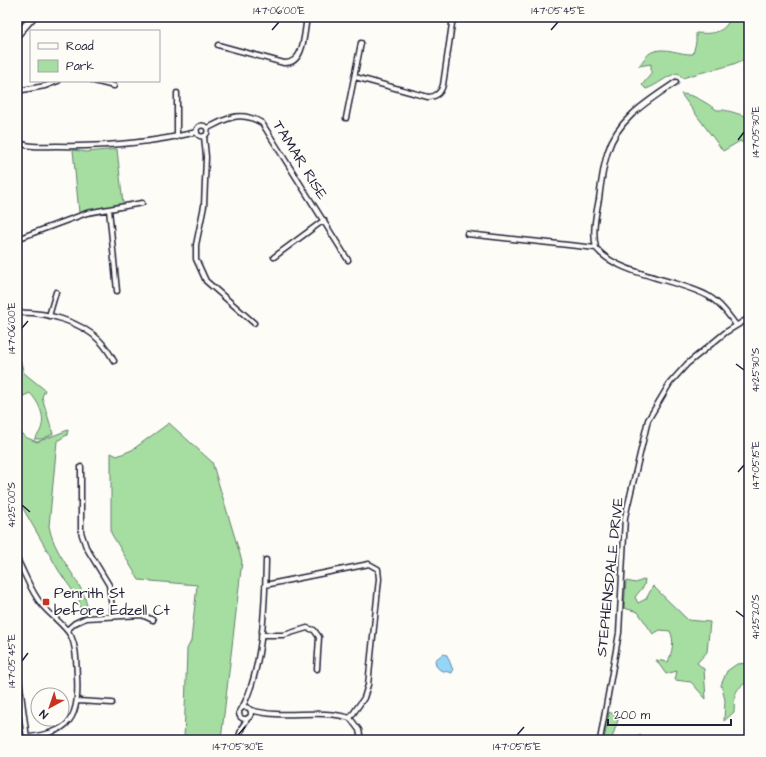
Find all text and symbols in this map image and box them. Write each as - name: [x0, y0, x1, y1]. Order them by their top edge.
- text: 147°06'00"E: [253, 4, 305, 18]
- text: 147°05'45"E: [531, 4, 585, 18]
- legend: [30, 30, 160, 82]
- text: Road: [66, 38, 94, 55]
- text: Park: [66, 58, 94, 75]
- text: 147°05'30"E: [749, 106, 763, 158]
- street label: TAMAR RISE: [267, 117, 333, 203]
- text: 147°06'00"E: [5, 302, 19, 354]
- text: 41°25'30"S: [749, 347, 763, 392]
- text: 147°05'15"E: [749, 441, 763, 489]
- text: 41°25'00"S: [5, 481, 19, 528]
- street label: STEPHENSDALE DRIVE: [591, 496, 629, 658]
- place label: Penrith St before Edzell Ct: [54, 583, 170, 621]
- text: 41°25'20"S: [749, 594, 763, 640]
- marker: Penrith St before Edzell Ct: [41, 597, 51, 607]
- text: 147°05'45"E: [5, 634, 19, 688]
- north arrow: [30, 687, 70, 727]
- scale bar: [608, 701, 731, 727]
- text: N: [36, 706, 51, 722]
- text: 200 m: [614, 707, 651, 724]
- text: 147°05'30"E: [212, 740, 264, 754]
- text: 147°05'15"E: [493, 740, 541, 754]

